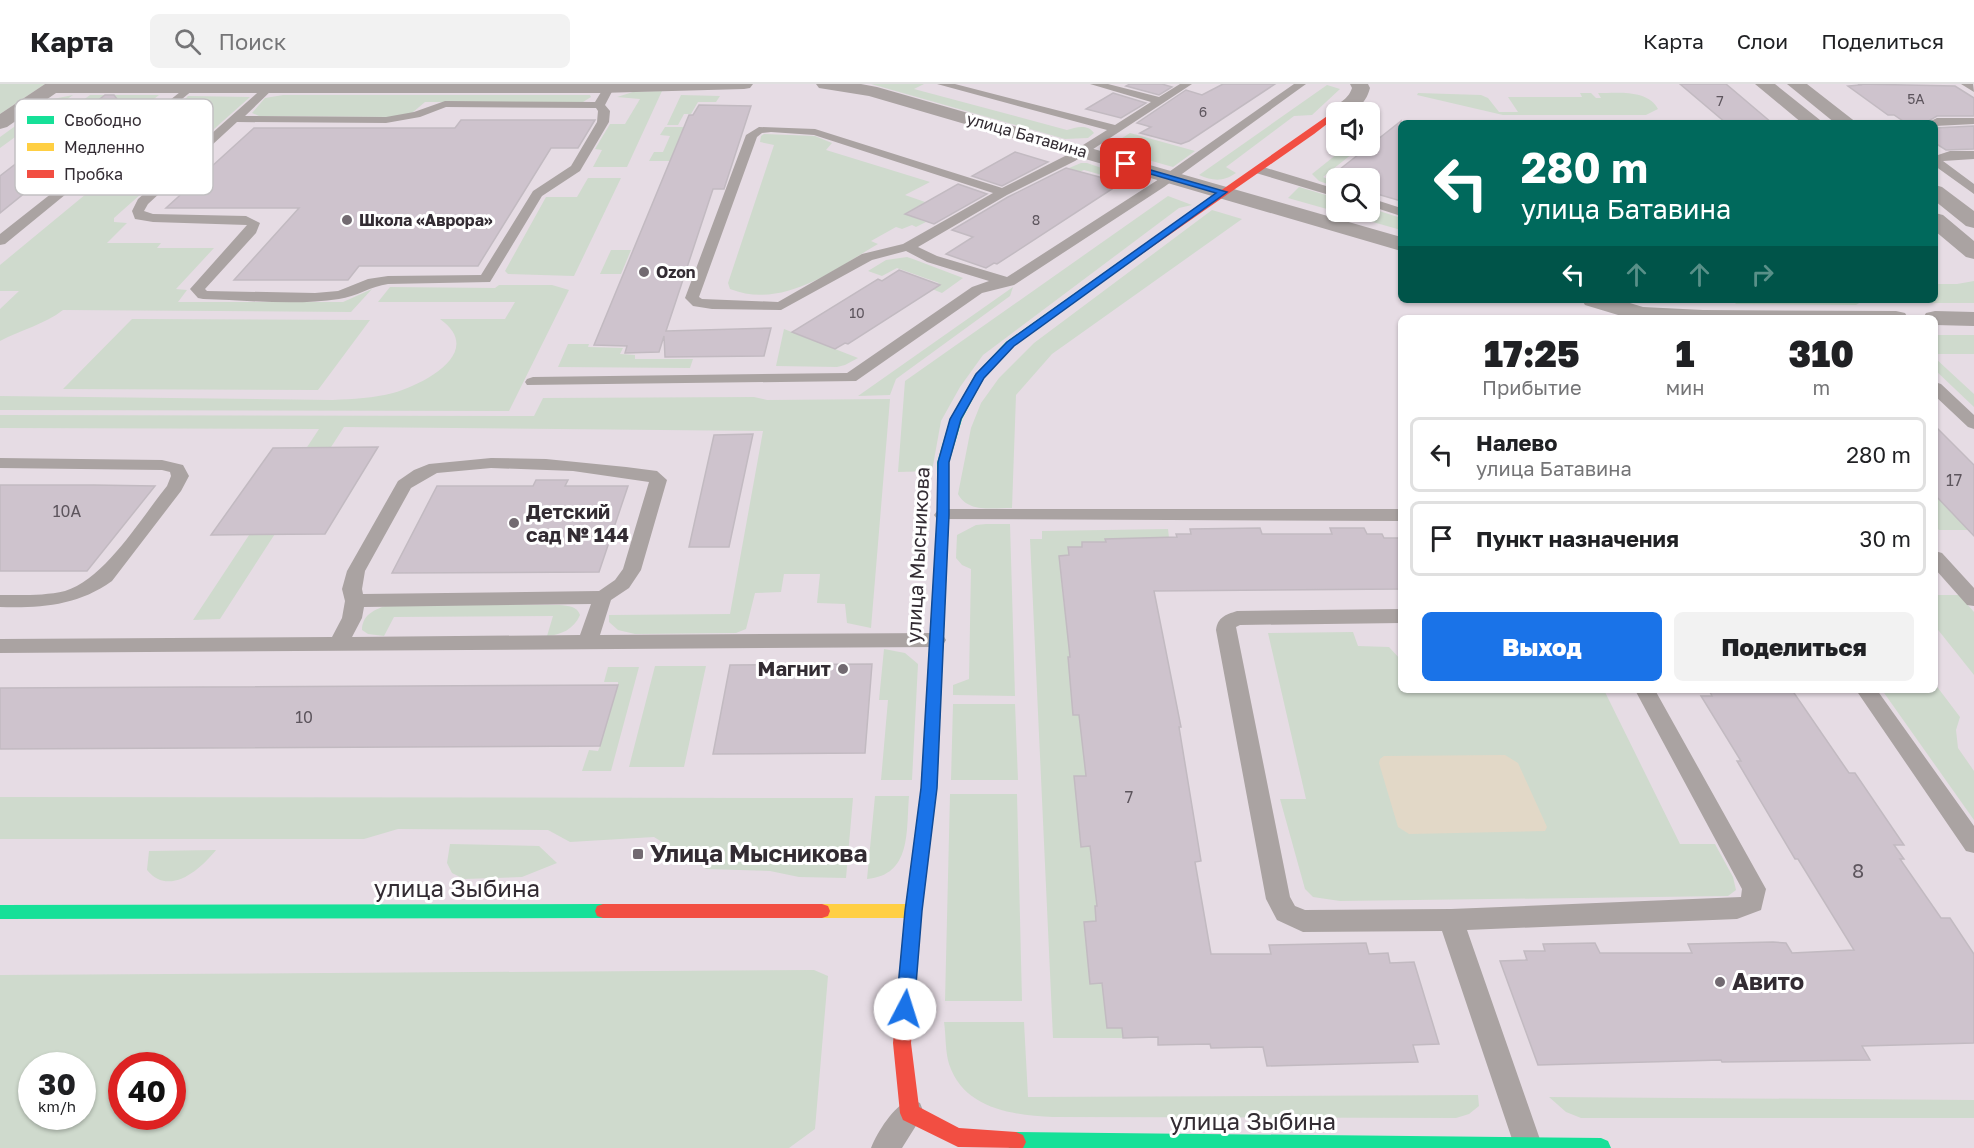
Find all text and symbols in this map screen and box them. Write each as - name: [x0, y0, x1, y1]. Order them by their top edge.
- search box: [150, 14, 570, 68]
- text: Карта: [30, 25, 114, 58]
- icon: search: [171, 25, 204, 58]
- text: Поиск: [219, 28, 286, 55]
- text: Карта: [1643, 28, 1704, 54]
- text: Слои: [1737, 28, 1788, 54]
- text: Поделиться: [1821, 28, 1944, 54]
- house number: 5А: [1907, 90, 1925, 107]
- house number: 7: [1716, 92, 1724, 109]
- legend: [15, 99, 213, 195]
- map controls: [1326, 102, 1380, 222]
- button: sound: [1326, 102, 1380, 156]
- house number: 6: [1199, 103, 1207, 120]
- street label: улица Батавина: [964, 108, 1090, 162]
- text: Свободно: [64, 110, 142, 130]
- text: Медленно: [64, 137, 145, 157]
- pin: [1100, 138, 1151, 189]
- text: 280 m: [1521, 142, 1648, 192]
- icon: left: [1422, 144, 1500, 222]
- icon: arrive: [1109, 147, 1142, 180]
- text: Пробка: [64, 164, 123, 184]
- button: search: [1326, 168, 1380, 222]
- text: улица Батавина: [1521, 193, 1731, 225]
- place label: Школа «Аврора»: [359, 210, 493, 230]
- house number: 8: [1032, 211, 1040, 228]
- marker: Школа «Аврора»: [340, 213, 354, 227]
- icon: left: [1557, 258, 1590, 291]
- icon: ahead: [1620, 258, 1653, 291]
- icon: ahead: [1683, 258, 1716, 291]
- icon: right: [1746, 258, 1779, 291]
- place label: Ozon: [656, 262, 696, 282]
- marker: Ozon: [637, 265, 651, 279]
- house number: 10: [849, 304, 865, 321]
- text: 17:25: [1484, 332, 1580, 375]
- text: 1: [1676, 332, 1695, 375]
- text: 310: [1789, 332, 1854, 375]
- text: Прибытие: [1482, 375, 1582, 399]
- text: мин: [1666, 375, 1704, 399]
- text: m: [1812, 375, 1830, 399]
- text: Налево: [1476, 429, 1558, 456]
- icon: left: [1425, 438, 1458, 471]
- text: 280 m: [1846, 441, 1911, 468]
- text: улица Батавина: [1476, 456, 1632, 480]
- street label: улица Мысникова: [900, 466, 934, 644]
- house number: 17: [1946, 470, 1962, 490]
- place label: Детский сад № 144: [526, 499, 629, 546]
- house number: 10А: [53, 501, 81, 521]
- marker: Детский сад № 144: [507, 516, 521, 530]
- icon: arrive: [1425, 522, 1458, 555]
- text: Пункт назначения: [1476, 525, 1679, 552]
- text: 30 m: [1860, 525, 1911, 552]
- button: Выход: [1422, 612, 1662, 681]
- button: Поделиться: [1674, 612, 1914, 681]
- place label: Магнит: [758, 656, 831, 680]
- marker: Магнит: [836, 662, 850, 676]
- house number: 10: [295, 707, 313, 727]
- house number: 7: [1125, 787, 1133, 807]
- place label: Улица Мысникова: [650, 838, 867, 867]
- marker: Улица Мысникова: [631, 847, 645, 861]
- house number: 8: [1852, 858, 1864, 882]
- street label: улица Зыбина: [374, 873, 540, 902]
- place label: Авито: [1732, 966, 1804, 995]
- marker: Авито: [1713, 975, 1727, 989]
- position arrow: [873, 977, 937, 1041]
- speed limit sign: 40: [108, 1052, 186, 1130]
- text: 30: [38, 1066, 76, 1102]
- text: km/h: [38, 1097, 76, 1115]
- street label: улица Зыбина: [1170, 1106, 1336, 1135]

